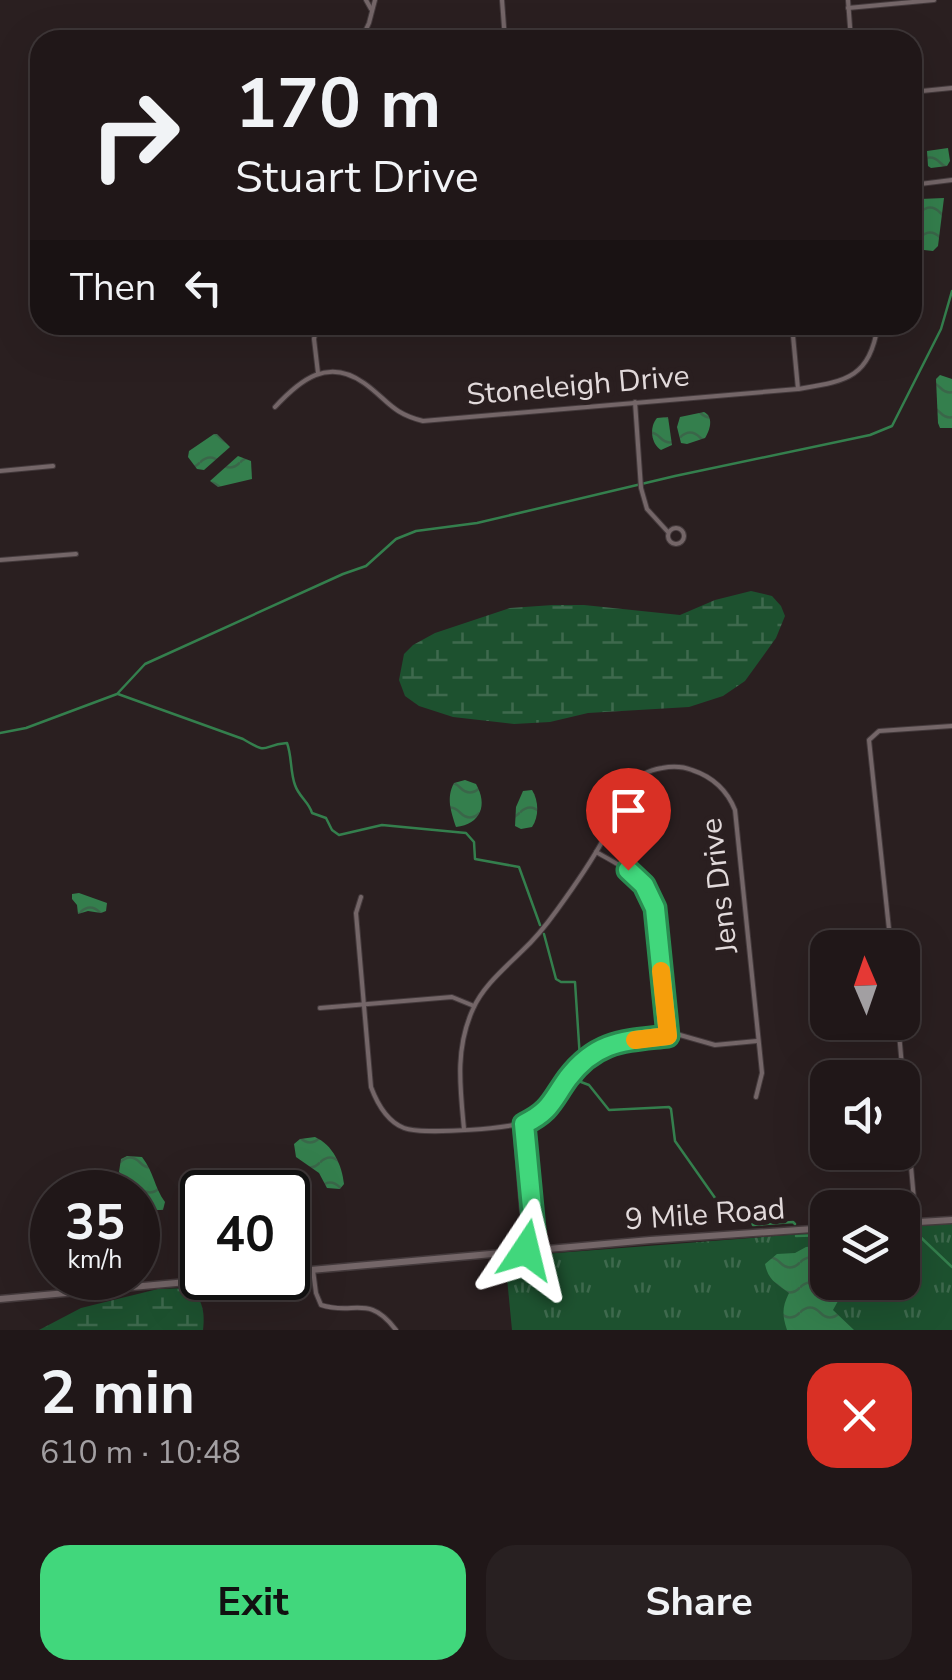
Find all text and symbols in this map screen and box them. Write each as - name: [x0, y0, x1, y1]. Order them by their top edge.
- text: 170 m: [235, 56, 441, 152]
- icon: right: [70, 70, 200, 200]
- text: Stuart Drive: [235, 147, 479, 208]
- icon: left: [176, 260, 231, 315]
- text: Then: [70, 262, 156, 313]
- street label: Stoneleigh Drive: [465, 355, 691, 416]
- pin: [586, 768, 671, 871]
- icon: arrive: [601, 783, 656, 838]
- street label: Jens Drive: [691, 816, 748, 957]
- north arrow: [810, 930, 920, 1040]
- map controls: [810, 930, 920, 1300]
- button: sound: [810, 1060, 920, 1170]
- speed limit sign: 40: [180, 1170, 310, 1300]
- text: 35: [65, 1188, 125, 1257]
- street label: 9 Mile Road: [624, 1188, 787, 1241]
- button: layers: [810, 1190, 920, 1300]
- position arrow: [474, 1198, 578, 1302]
- text: km/h: [67, 1243, 123, 1277]
- text: 2 min: [40, 1352, 195, 1434]
- button: close: [807, 1363, 912, 1468]
- text: 610 m · 10:48: [40, 1431, 241, 1474]
- button: Exit: [40, 1545, 466, 1660]
- button: Share: [486, 1545, 912, 1660]

